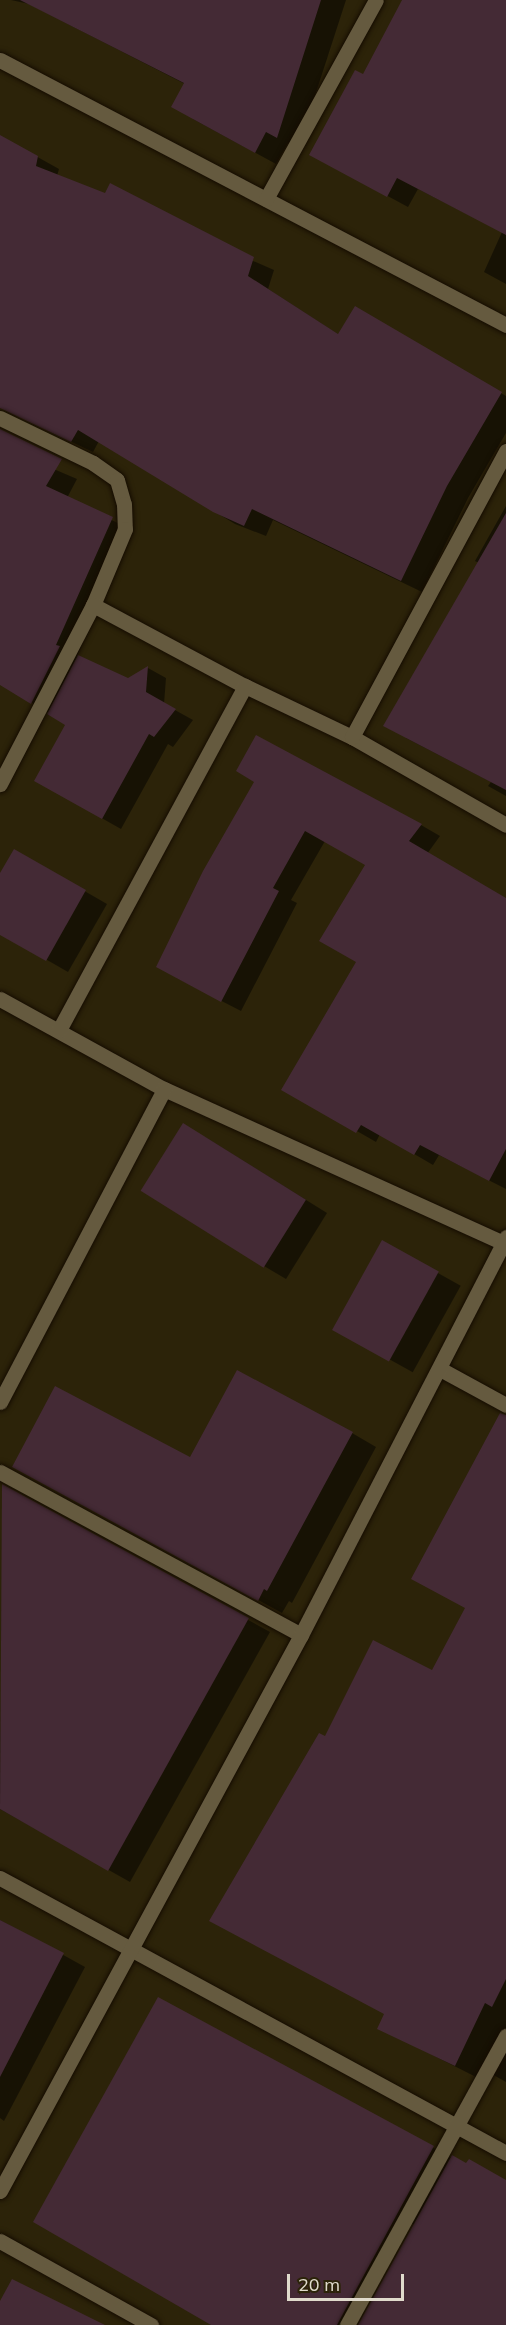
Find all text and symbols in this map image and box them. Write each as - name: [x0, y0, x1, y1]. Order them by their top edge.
- scale bar: [290, 2262, 407, 2300]
- text: 20 m: [298, 2273, 340, 2296]

